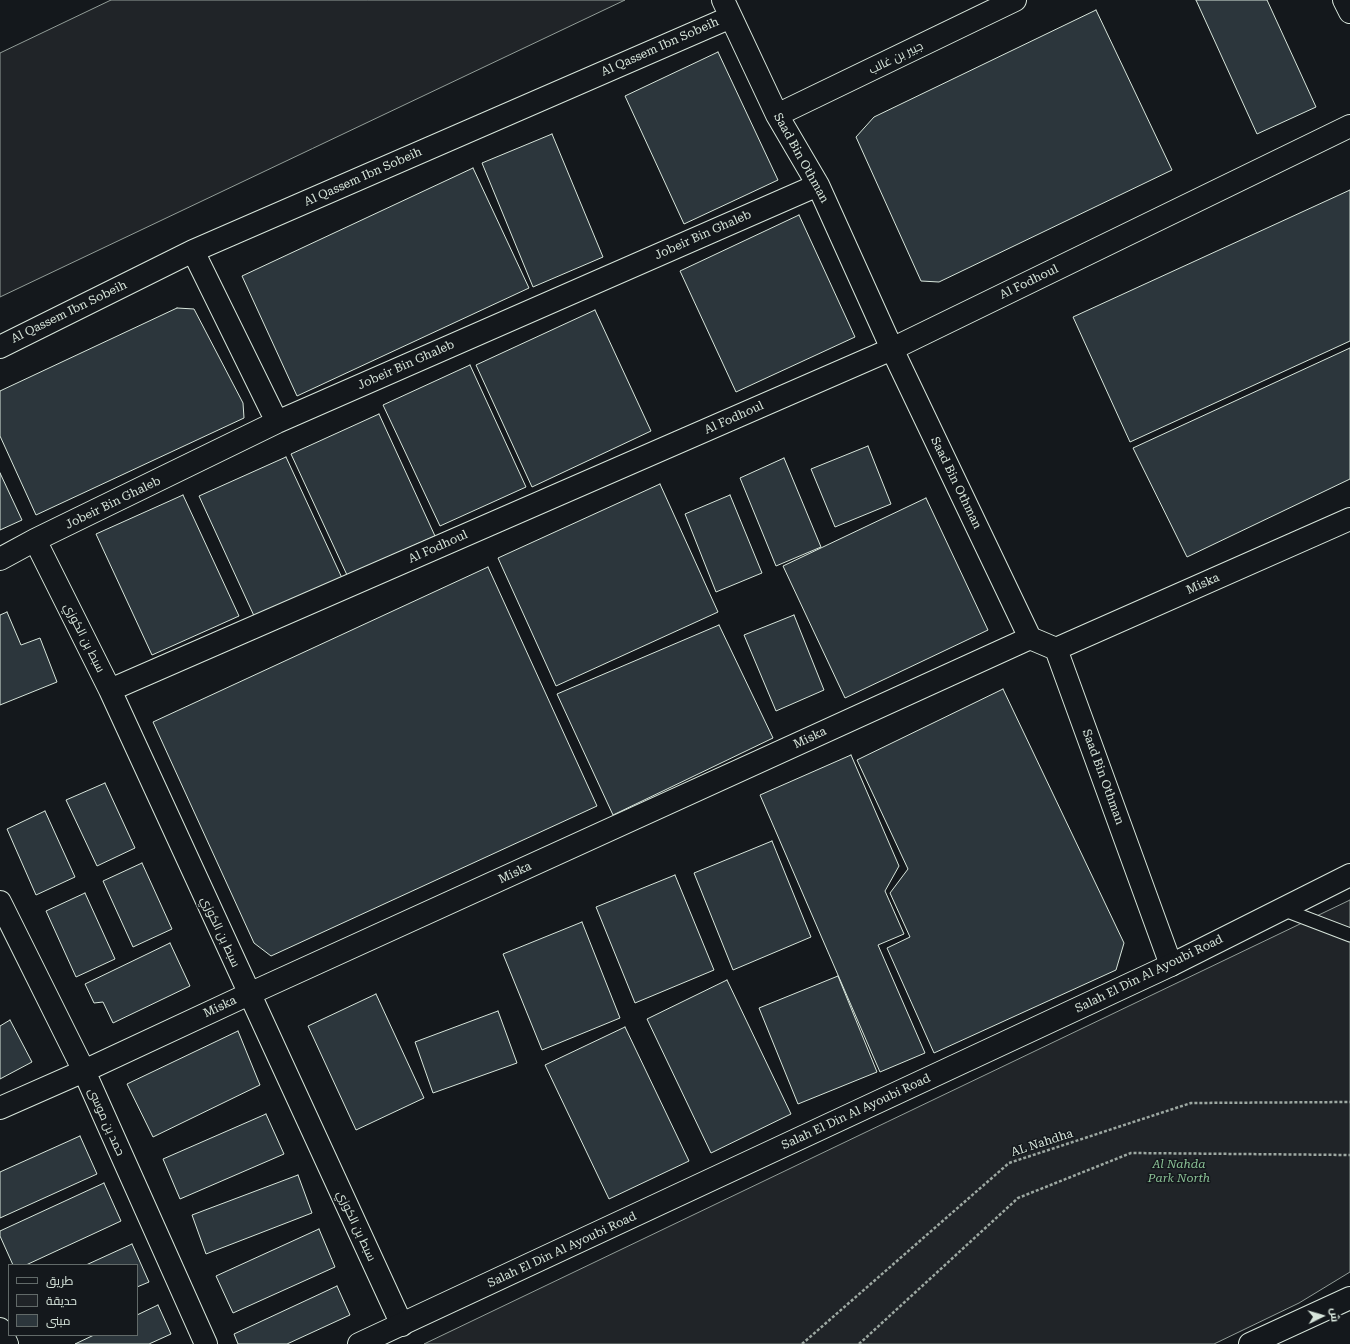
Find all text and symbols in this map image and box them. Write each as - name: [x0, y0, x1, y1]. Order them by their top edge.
- street label: Al Qassem Ibn Sobeih: [599, 15, 721, 79]
- street label: جبير بن غالب: [866, 39, 926, 77]
- street label: Saad Bin Othman: [770, 110, 832, 206]
- street label: Al Qassem Ibn Sobeih: [302, 145, 424, 209]
- street label: Jobeir Bin Ghaleb: [652, 207, 754, 263]
- street label: Al Fodhoul: [997, 262, 1061, 302]
- street label: Al Qassem Ibn Sobeih: [9, 278, 129, 346]
- street label: Jobeir Bin Ghaleb: [355, 337, 457, 393]
- street label: Al Fodhoul: [702, 399, 766, 437]
- street label: Saad Bin Othman: [927, 435, 985, 531]
- street label: Jobeir Bin Ghaleb: [63, 474, 163, 532]
- street label: Al Fodhoul: [406, 528, 470, 566]
- street label: Miska: [1184, 570, 1222, 598]
- street label: سبط بن الكوزي: [60, 601, 108, 675]
- street label: Miska: [791, 724, 829, 752]
- street label: Saad Bin Othman: [1079, 727, 1127, 827]
- street label: Miska: [496, 859, 534, 887]
- street label: سبط بن الكوزي: [197, 895, 243, 969]
- street label: Salah El Din Al Ayoubi Road: [1073, 932, 1225, 1016]
- street label: Miska: [201, 993, 239, 1021]
- street label: Salah El Din Al Ayoubi Road: [779, 1071, 933, 1153]
- street label: حمد بن موسى: [85, 1086, 127, 1158]
- street label: AL Nahdha: [1009, 1126, 1075, 1160]
- park label: Al Nahda Park North: [1148, 1157, 1210, 1185]
- street label: سبط بن الكوزي: [333, 1189, 379, 1263]
- street label: Salah El Din Al Ayoubi Road: [485, 1209, 639, 1291]
- legend: [8, 1264, 138, 1336]
- text: طريق: [46, 1274, 73, 1288]
- text: حديقة: [46, 1294, 77, 1308]
- north arrow: [1302, 1296, 1342, 1336]
- text: ش: [1327, 1307, 1342, 1323]
- text: مبنى: [46, 1314, 71, 1328]

